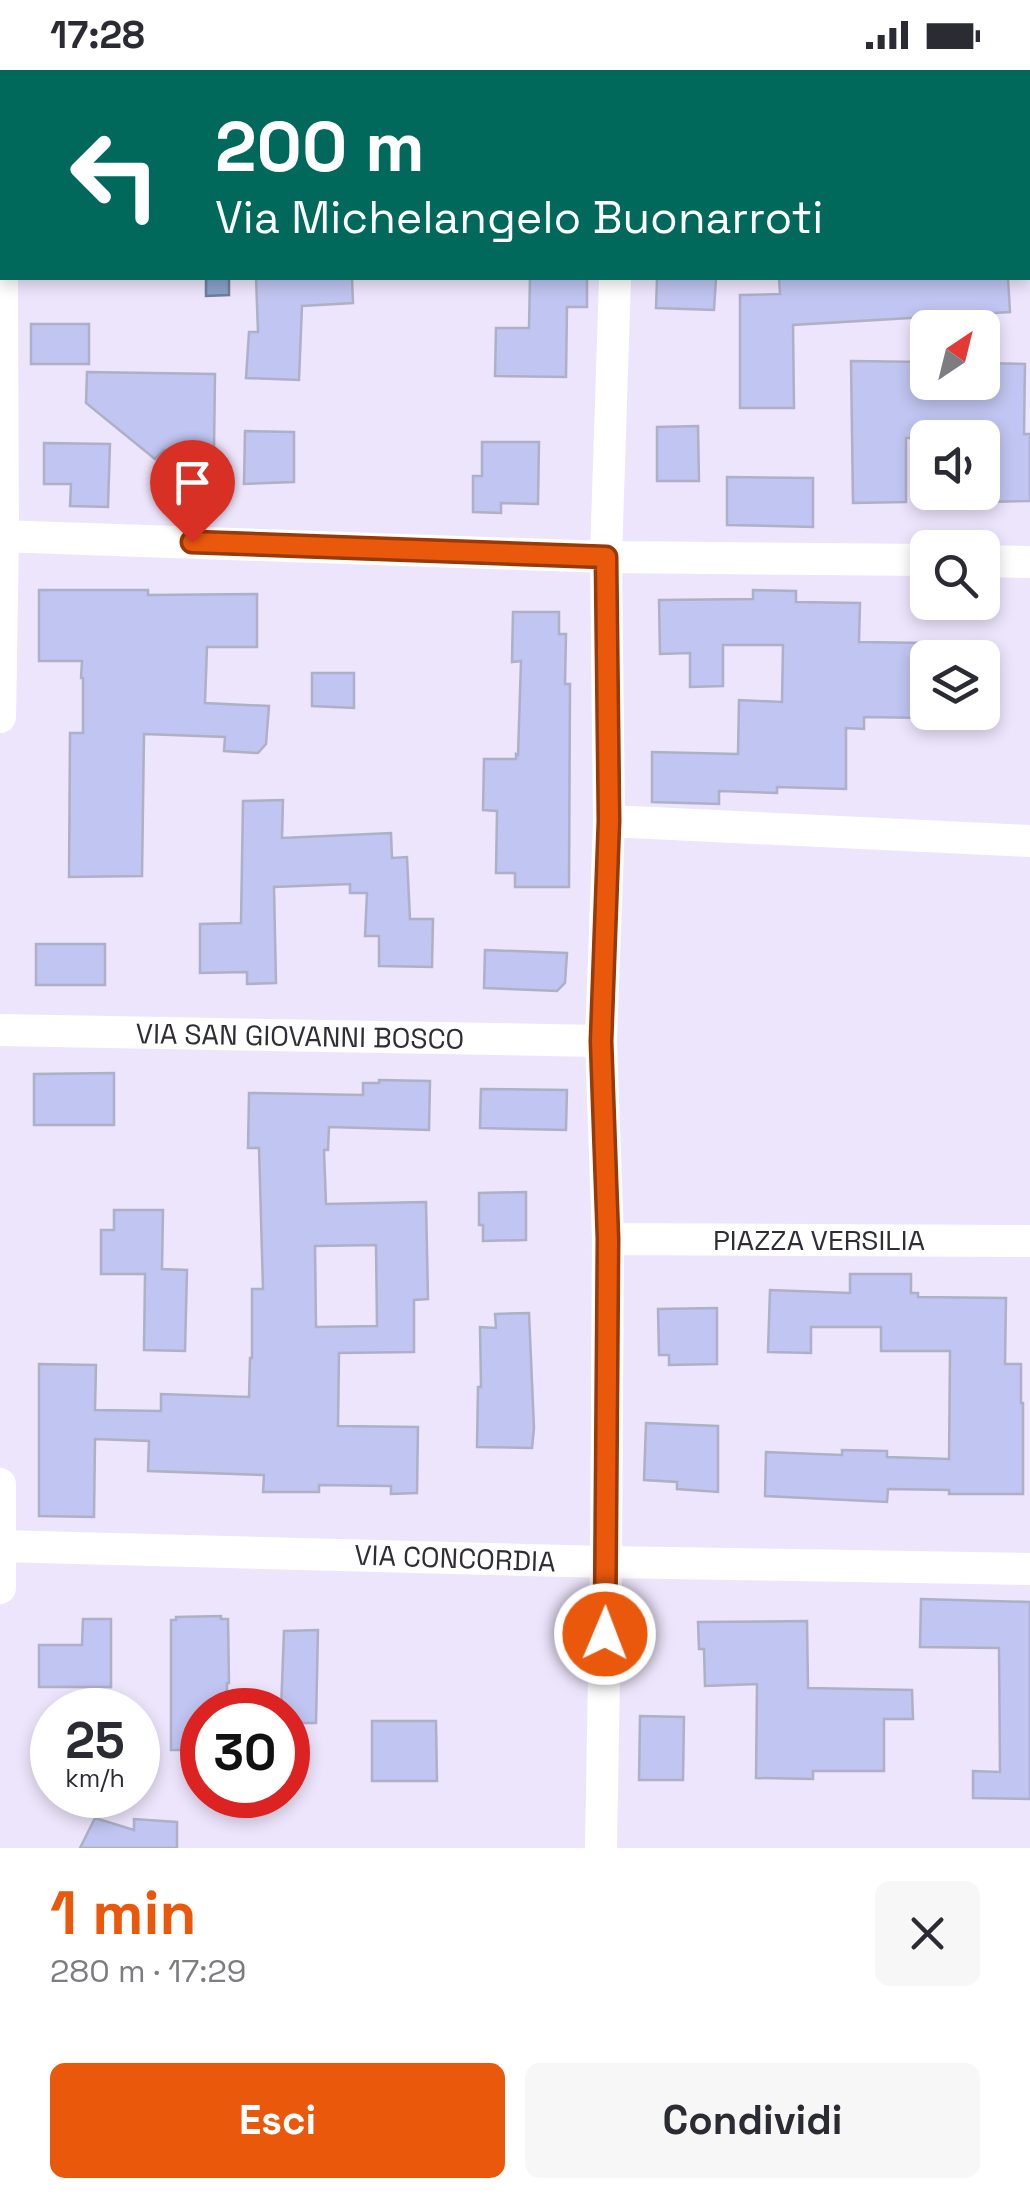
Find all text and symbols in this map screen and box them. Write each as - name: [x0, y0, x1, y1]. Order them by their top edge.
- text: 17:28: [50, 11, 145, 59]
- text: 200 m: [215, 102, 425, 191]
- icon: left: [50, 110, 180, 240]
- text: Via Michelangelo Buonarroti: [215, 189, 823, 246]
- north arrow: [910, 310, 1000, 400]
- map controls: [910, 310, 1000, 730]
- button: sound: [910, 420, 1000, 510]
- pin: [150, 440, 235, 543]
- icon: arrive: [165, 455, 220, 510]
- button: search: [910, 530, 1000, 620]
- button: layers: [910, 640, 1000, 730]
- street label: VIA SAN GIOVANNI BOSCO: [135, 1015, 465, 1057]
- street label: PIAZZA VERSILIA: [713, 1222, 925, 1258]
- street label: VIA CONCORDIA: [354, 1536, 556, 1580]
- position arrow: [553, 1582, 657, 1686]
- speed limit sign: 30: [180, 1688, 310, 1818]
- text: 25: [65, 1709, 125, 1773]
- text: km/h: [65, 1762, 125, 1794]
- text: 1 min: [50, 1875, 197, 1952]
- button: close: [875, 1881, 980, 1986]
- text: 280 m · 17:29: [50, 1951, 246, 1991]
- button: Esci: [50, 2063, 505, 2178]
- button: Condividi: [525, 2063, 980, 2178]

